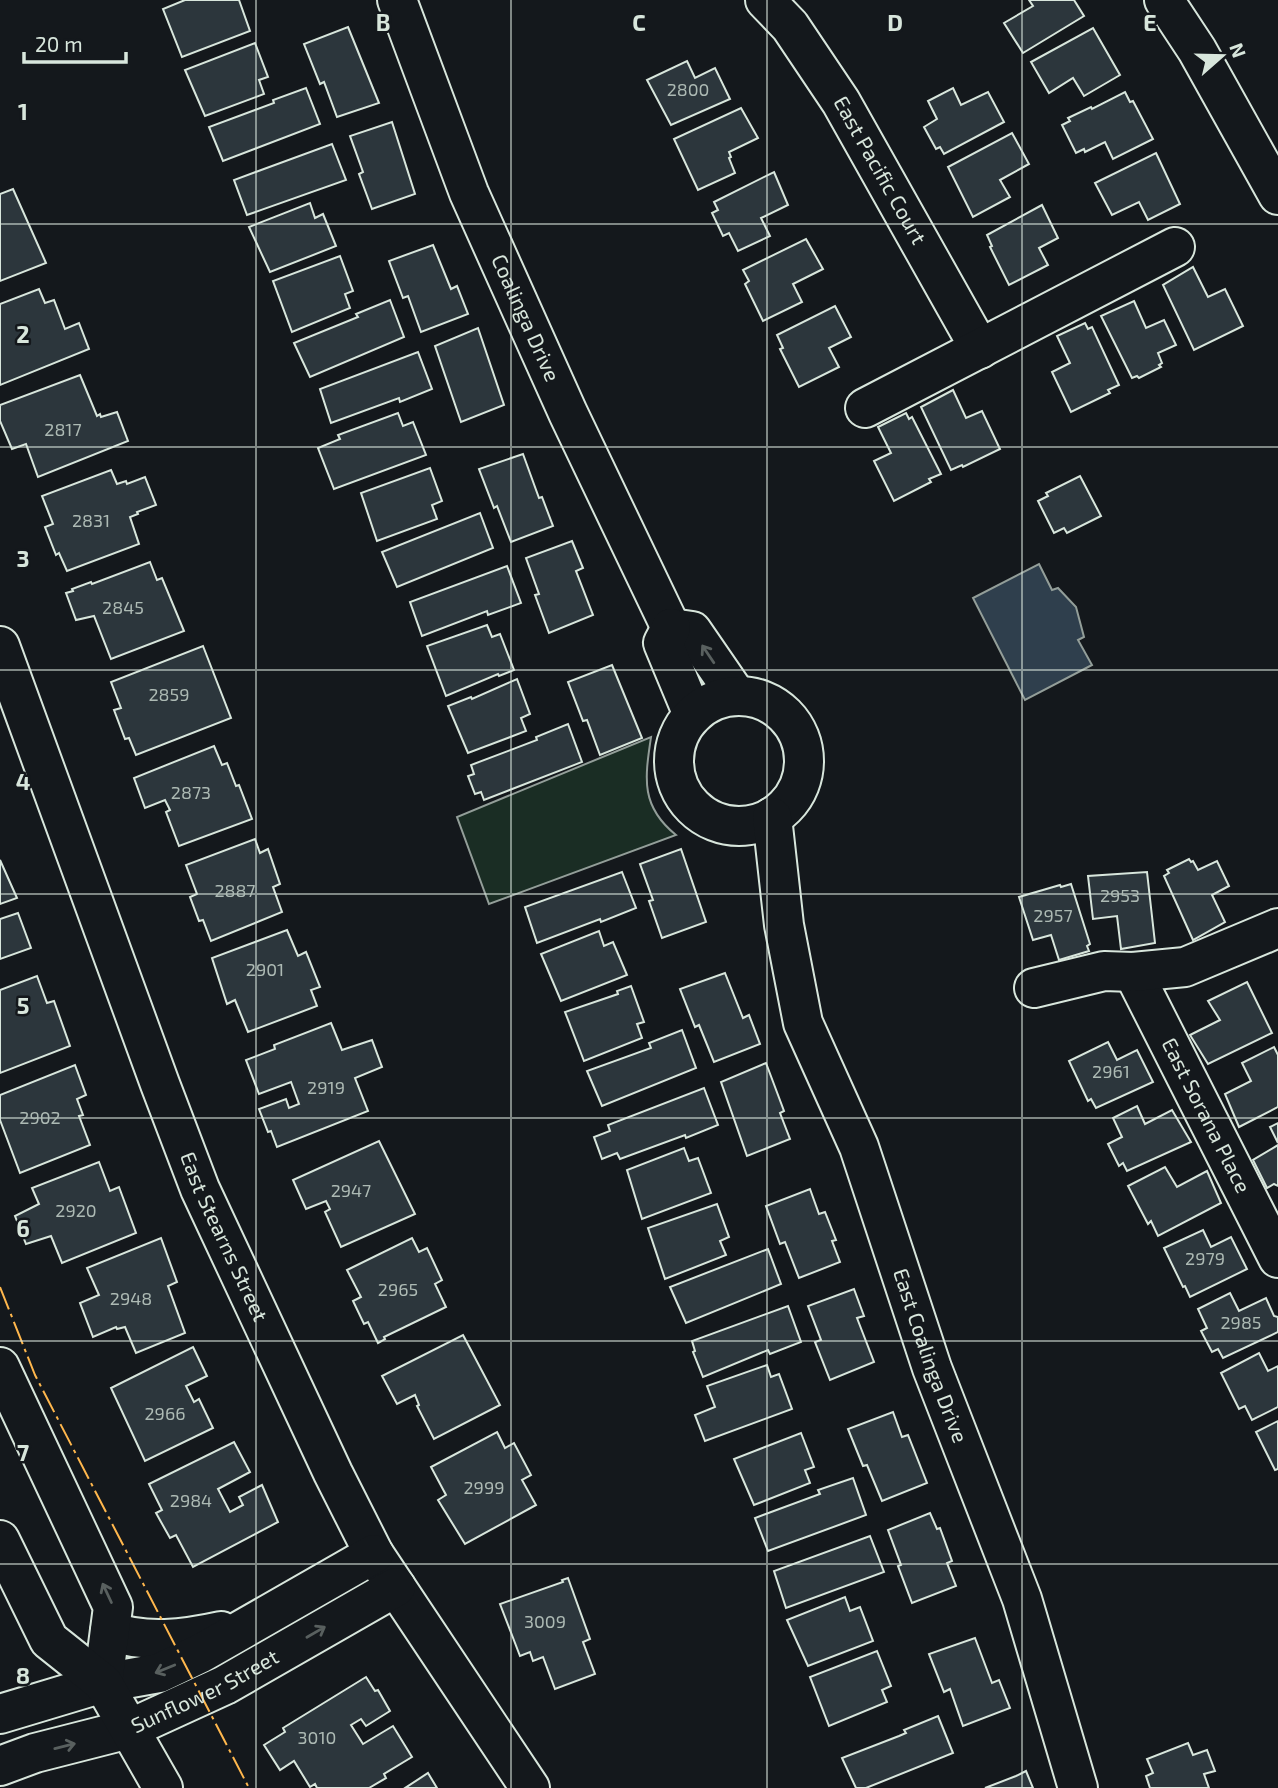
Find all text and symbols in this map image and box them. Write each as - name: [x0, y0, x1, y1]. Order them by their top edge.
- text: B: [376, 8, 390, 36]
- text: C: [632, 8, 646, 36]
- text: D: [887, 8, 903, 36]
- text: E: [1143, 8, 1157, 36]
- scale bar: [24, 21, 126, 65]
- north arrow: [1187, 21, 1257, 91]
- text: 20 m: [35, 31, 83, 56]
- text: N: [1225, 40, 1252, 60]
- house number: 2800: [667, 78, 709, 100]
- street label: East Pacific Court: [829, 91, 932, 248]
- text: 1: [18, 97, 28, 125]
- street label: Coalinga Drive: [487, 250, 566, 385]
- text: 2: [16, 320, 30, 348]
- house number: 2817: [44, 418, 82, 440]
- house number: 2831: [72, 509, 110, 531]
- text: 3: [16, 544, 30, 572]
- house number: 2845: [102, 596, 144, 618]
- one-way arrow: [701, 645, 715, 664]
- house number: 2859: [149, 683, 190, 705]
- text: 4: [16, 767, 30, 795]
- house number: 2873: [171, 781, 211, 803]
- house number: 2887: [214, 879, 256, 901]
- house number: 2953: [1100, 884, 1140, 906]
- house number: 2957: [1033, 904, 1073, 926]
- house number: 2901: [246, 958, 284, 980]
- text: 5: [17, 991, 29, 1019]
- street label: East Sorana Place: [1157, 1033, 1257, 1197]
- house number: 2961: [1092, 1060, 1130, 1082]
- house number: 2919: [307, 1076, 345, 1098]
- house number: 2902: [19, 1106, 61, 1128]
- street label: East Stearns Street: [176, 1148, 274, 1325]
- house number: 2947: [331, 1179, 371, 1201]
- house number: 2920: [55, 1199, 97, 1221]
- text: 6: [16, 1214, 30, 1242]
- house number: 2979: [1185, 1247, 1225, 1269]
- street label: East Coalinga Drive: [889, 1265, 974, 1446]
- house number: 2965: [378, 1278, 418, 1300]
- house number: 2948: [110, 1287, 152, 1309]
- house number: 2985: [1221, 1311, 1262, 1333]
- house number: 2966: [144, 1402, 186, 1424]
- text: 7: [17, 1438, 29, 1466]
- house number: 2999: [463, 1476, 505, 1498]
- house number: 2984: [170, 1489, 212, 1511]
- one-way arrow: [99, 1583, 113, 1604]
- house number: 3009: [524, 1610, 566, 1632]
- one-way arrow: [305, 1625, 325, 1639]
- street label: Sunflower Street: [127, 1643, 282, 1737]
- text: 8: [16, 1661, 30, 1689]
- one-way arrow: [154, 1664, 176, 1677]
- house number: 3010: [298, 1726, 336, 1748]
- one-way arrow: [53, 1739, 76, 1752]

